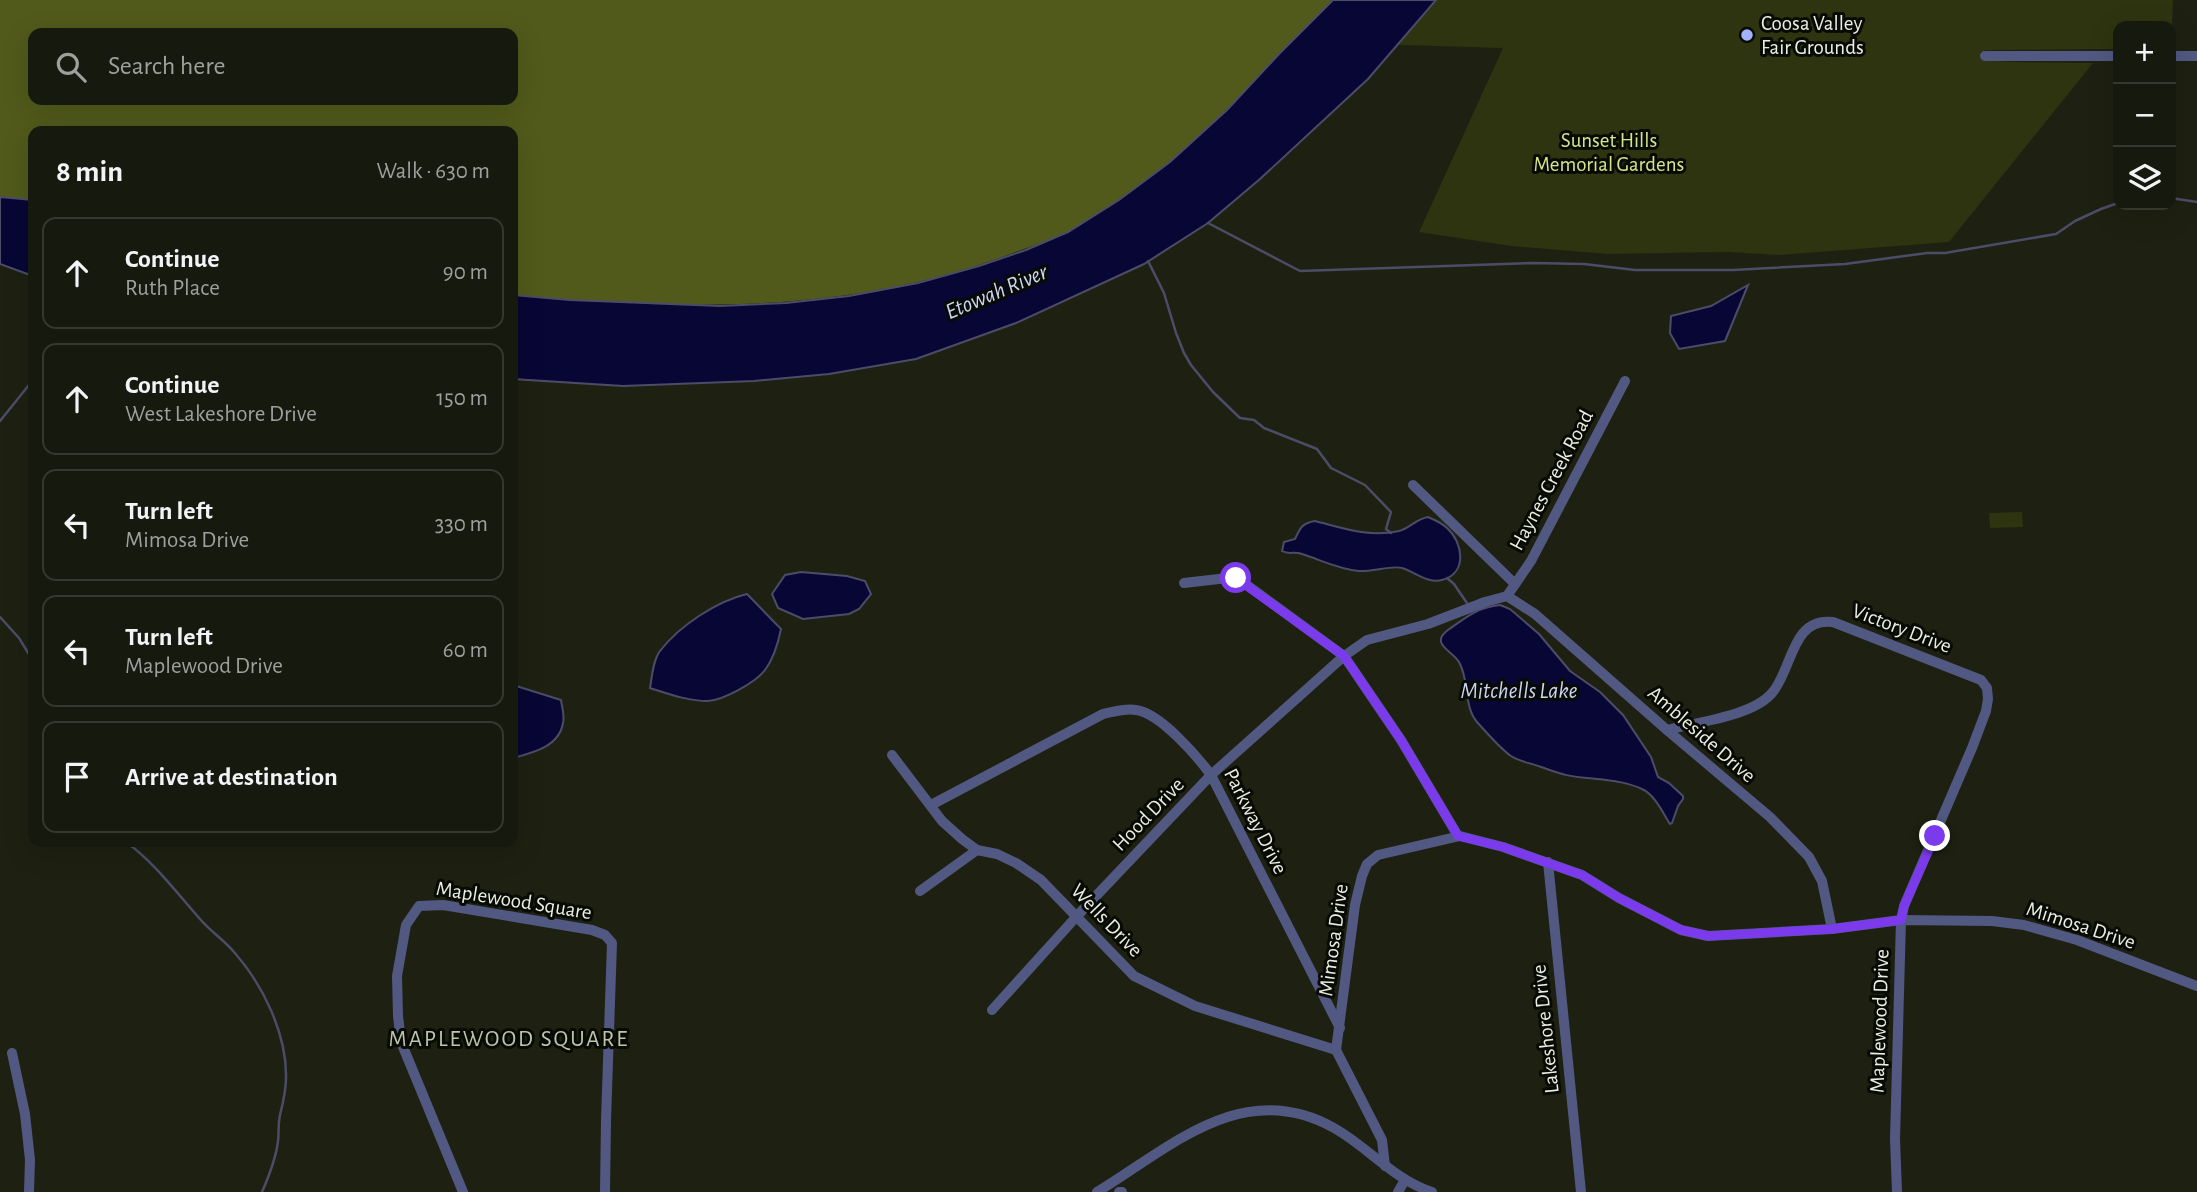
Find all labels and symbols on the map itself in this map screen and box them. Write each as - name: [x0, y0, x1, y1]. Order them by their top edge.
- place label: Coosa Valley Fair Grounds: [1761, 13, 1864, 58]
- marker: Coosa Valley Fair Grounds: [1739, 27, 1755, 43]
- park label: Sunset Hills Memorial Gardens: [1534, 130, 1684, 175]
- water label: Etowah River: [942, 260, 1052, 324]
- street label: Haynes Creek Road: [1506, 407, 1597, 554]
- route start: [1220, 562, 1251, 593]
- street label: Victory Drive: [1849, 600, 1954, 657]
- water label: Mitchells Lake: [1460, 680, 1578, 703]
- street label: Ambleside Drive: [1644, 682, 1759, 787]
- street label: Parkway Drive: [1220, 765, 1291, 877]
- street label: Hood Drive: [1109, 774, 1188, 855]
- route end: [1919, 820, 1950, 851]
- street label: Maplewood Square: [435, 878, 593, 923]
- street label: Wells Drive: [1067, 880, 1146, 961]
- street label: Mimosa Drive: [1315, 882, 1352, 998]
- street label: Mimosa Drive: [2024, 898, 2138, 953]
- street label: Maplewood Drive: [1866, 949, 1893, 1093]
- street label: Lakeshore Drive: [1528, 963, 1563, 1095]
- district label: MAPLEWOOD SQUARE: [389, 1028, 629, 1051]

